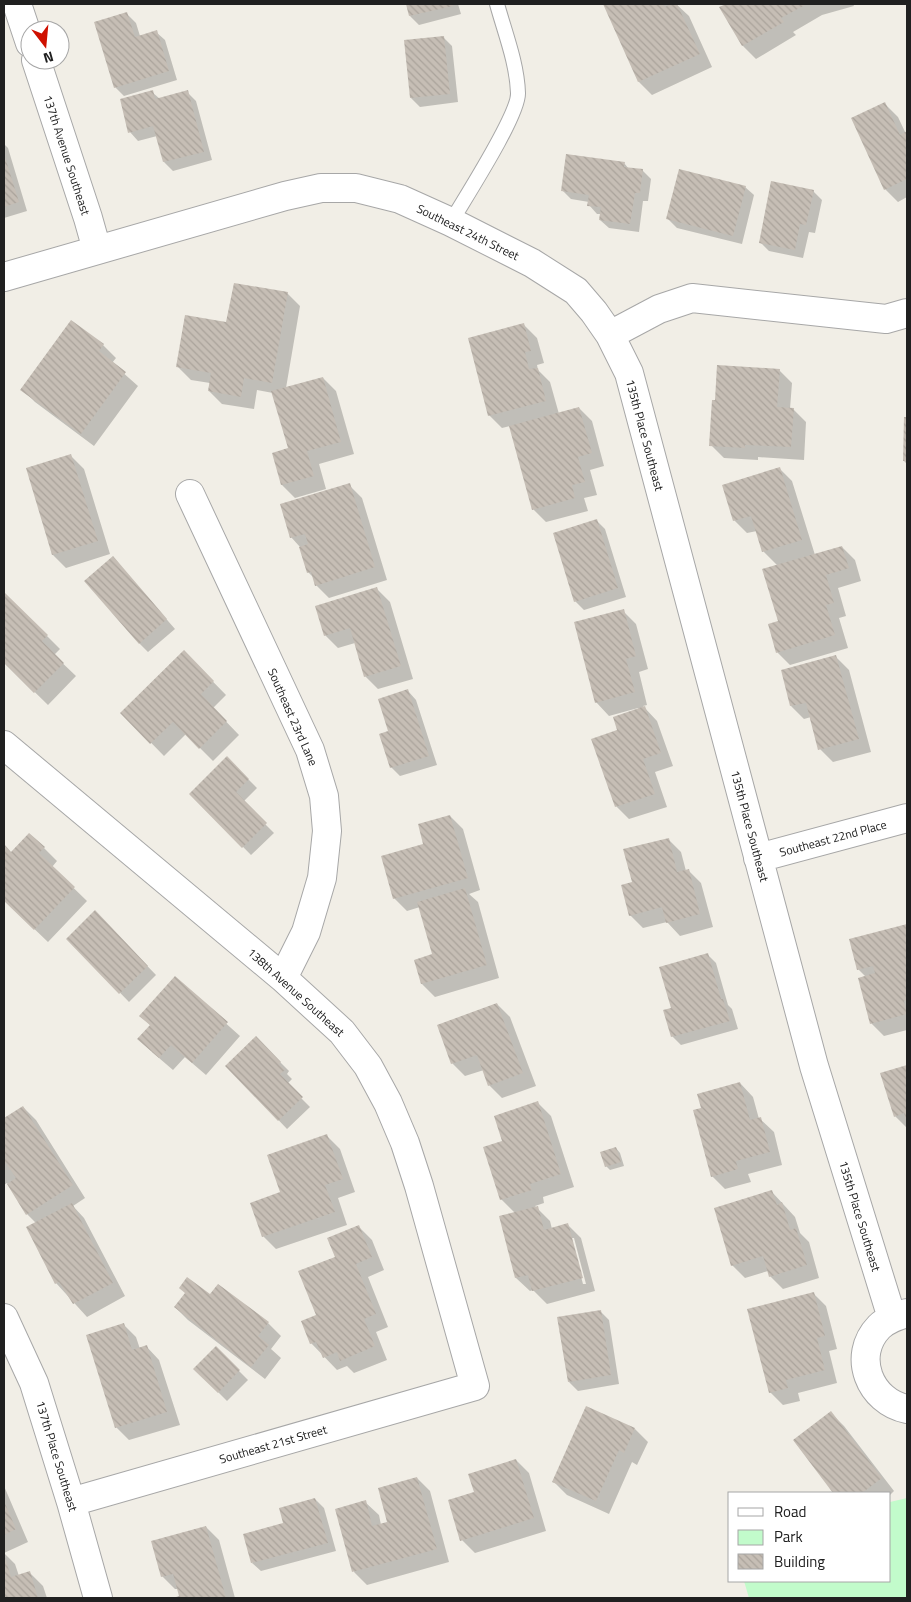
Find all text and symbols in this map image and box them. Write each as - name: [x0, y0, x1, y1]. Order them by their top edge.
- north arrow: [20, 20, 70, 70]
- text: N: [41, 47, 56, 69]
- street label: 137th Avenue Southeast: [39, 92, 96, 218]
- street label: Southeast 24th Street: [413, 199, 523, 265]
- street label: 135th Place Southeast: [621, 377, 669, 494]
- street label: Southeast 23rd Lane: [263, 665, 323, 769]
- street label: 135th Place Southeast: [726, 768, 774, 885]
- street label: Southeast 22nd Place: [777, 815, 889, 861]
- street label: 138th Avenue Southeast: [243, 943, 350, 1042]
- street label: 135th Place Southeast: [834, 1158, 886, 1274]
- street label: 137th Place Southeast: [31, 1398, 83, 1514]
- street label: Southeast 21st Street: [217, 1419, 330, 1468]
- legend: [728, 1492, 891, 1582]
- text: Road: [774, 1500, 806, 1523]
- text: Park: [774, 1525, 803, 1548]
- text: Building: [774, 1550, 825, 1573]

